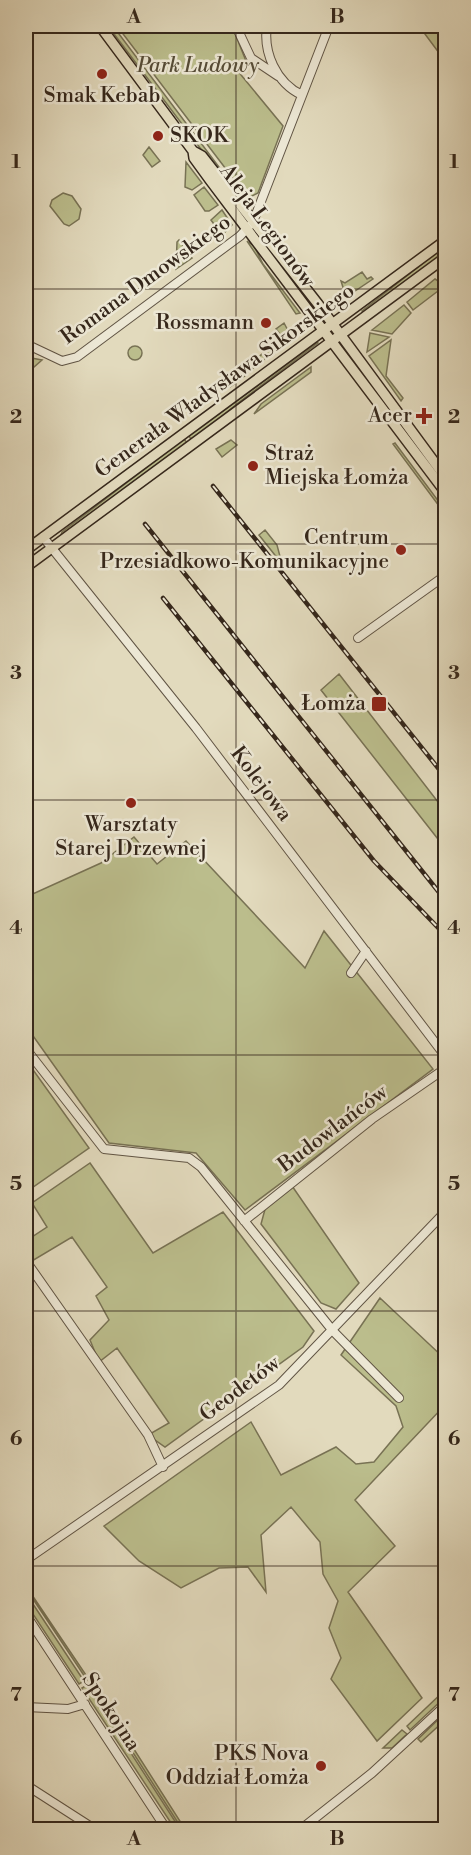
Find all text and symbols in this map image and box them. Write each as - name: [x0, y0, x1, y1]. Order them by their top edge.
- text: A: [126, 5, 142, 30]
- text: B: [329, 5, 345, 30]
- park label: Park Ludowy: [136, 53, 260, 79]
- marker: Smak Kebab: [95, 67, 109, 81]
- place label: Smak Kebab: [44, 83, 160, 109]
- place label: SKOK: [170, 123, 230, 149]
- marker: SKOK: [151, 129, 165, 143]
- text: 1: [11, 150, 21, 175]
- text: 1: [449, 150, 459, 175]
- street label: Aleja Legionów: [213, 159, 321, 293]
- street label: Romana Dmowskiego: [56, 210, 236, 350]
- street label: Generała Władysława Sikorskiego: [90, 278, 360, 484]
- place label: Rossmann: [155, 310, 254, 336]
- marker: Rossmann: [259, 316, 273, 330]
- place label: Acer: [367, 403, 412, 429]
- text: 2: [10, 405, 22, 430]
- text: 2: [448, 405, 460, 430]
- marker: Acer: [417, 409, 431, 423]
- place label: Straż Miejska Łomża: [265, 441, 409, 491]
- marker: Straż Miejska Łomża: [246, 459, 260, 473]
- place label: Centrum Przesiadkowo-Komunikacyjne: [100, 525, 389, 575]
- marker: Centrum Przesiadkowo-Komunikacyjne: [394, 543, 408, 557]
- text: 3: [10, 661, 22, 686]
- text: 3: [448, 661, 460, 686]
- place label: Łomża: [301, 691, 366, 717]
- marker: Łomża: [370, 695, 388, 713]
- street label: Kolejowa: [224, 741, 298, 827]
- marker: Warsztaty Starej Drzewnej: [124, 796, 138, 810]
- place label: Warsztaty Starej Drzewnej: [55, 812, 207, 862]
- text: 4: [9, 916, 23, 941]
- text: 4: [447, 916, 461, 941]
- street label: Budowlańców: [272, 1079, 393, 1179]
- text: 5: [10, 1172, 22, 1197]
- text: 5: [448, 1172, 460, 1197]
- street label: Geodetów: [195, 1350, 286, 1428]
- text: 6: [10, 1427, 23, 1452]
- text: 6: [448, 1427, 461, 1452]
- street label: Spokojna: [76, 1668, 146, 1757]
- text: 7: [10, 1683, 22, 1708]
- text: 7: [448, 1683, 460, 1708]
- place label: PKS Nova Oddział Łomża: [166, 1741, 309, 1791]
- marker: PKS Nova Oddział Łomża: [314, 1759, 328, 1773]
- text: A: [126, 1827, 142, 1852]
- text: B: [329, 1827, 345, 1852]

